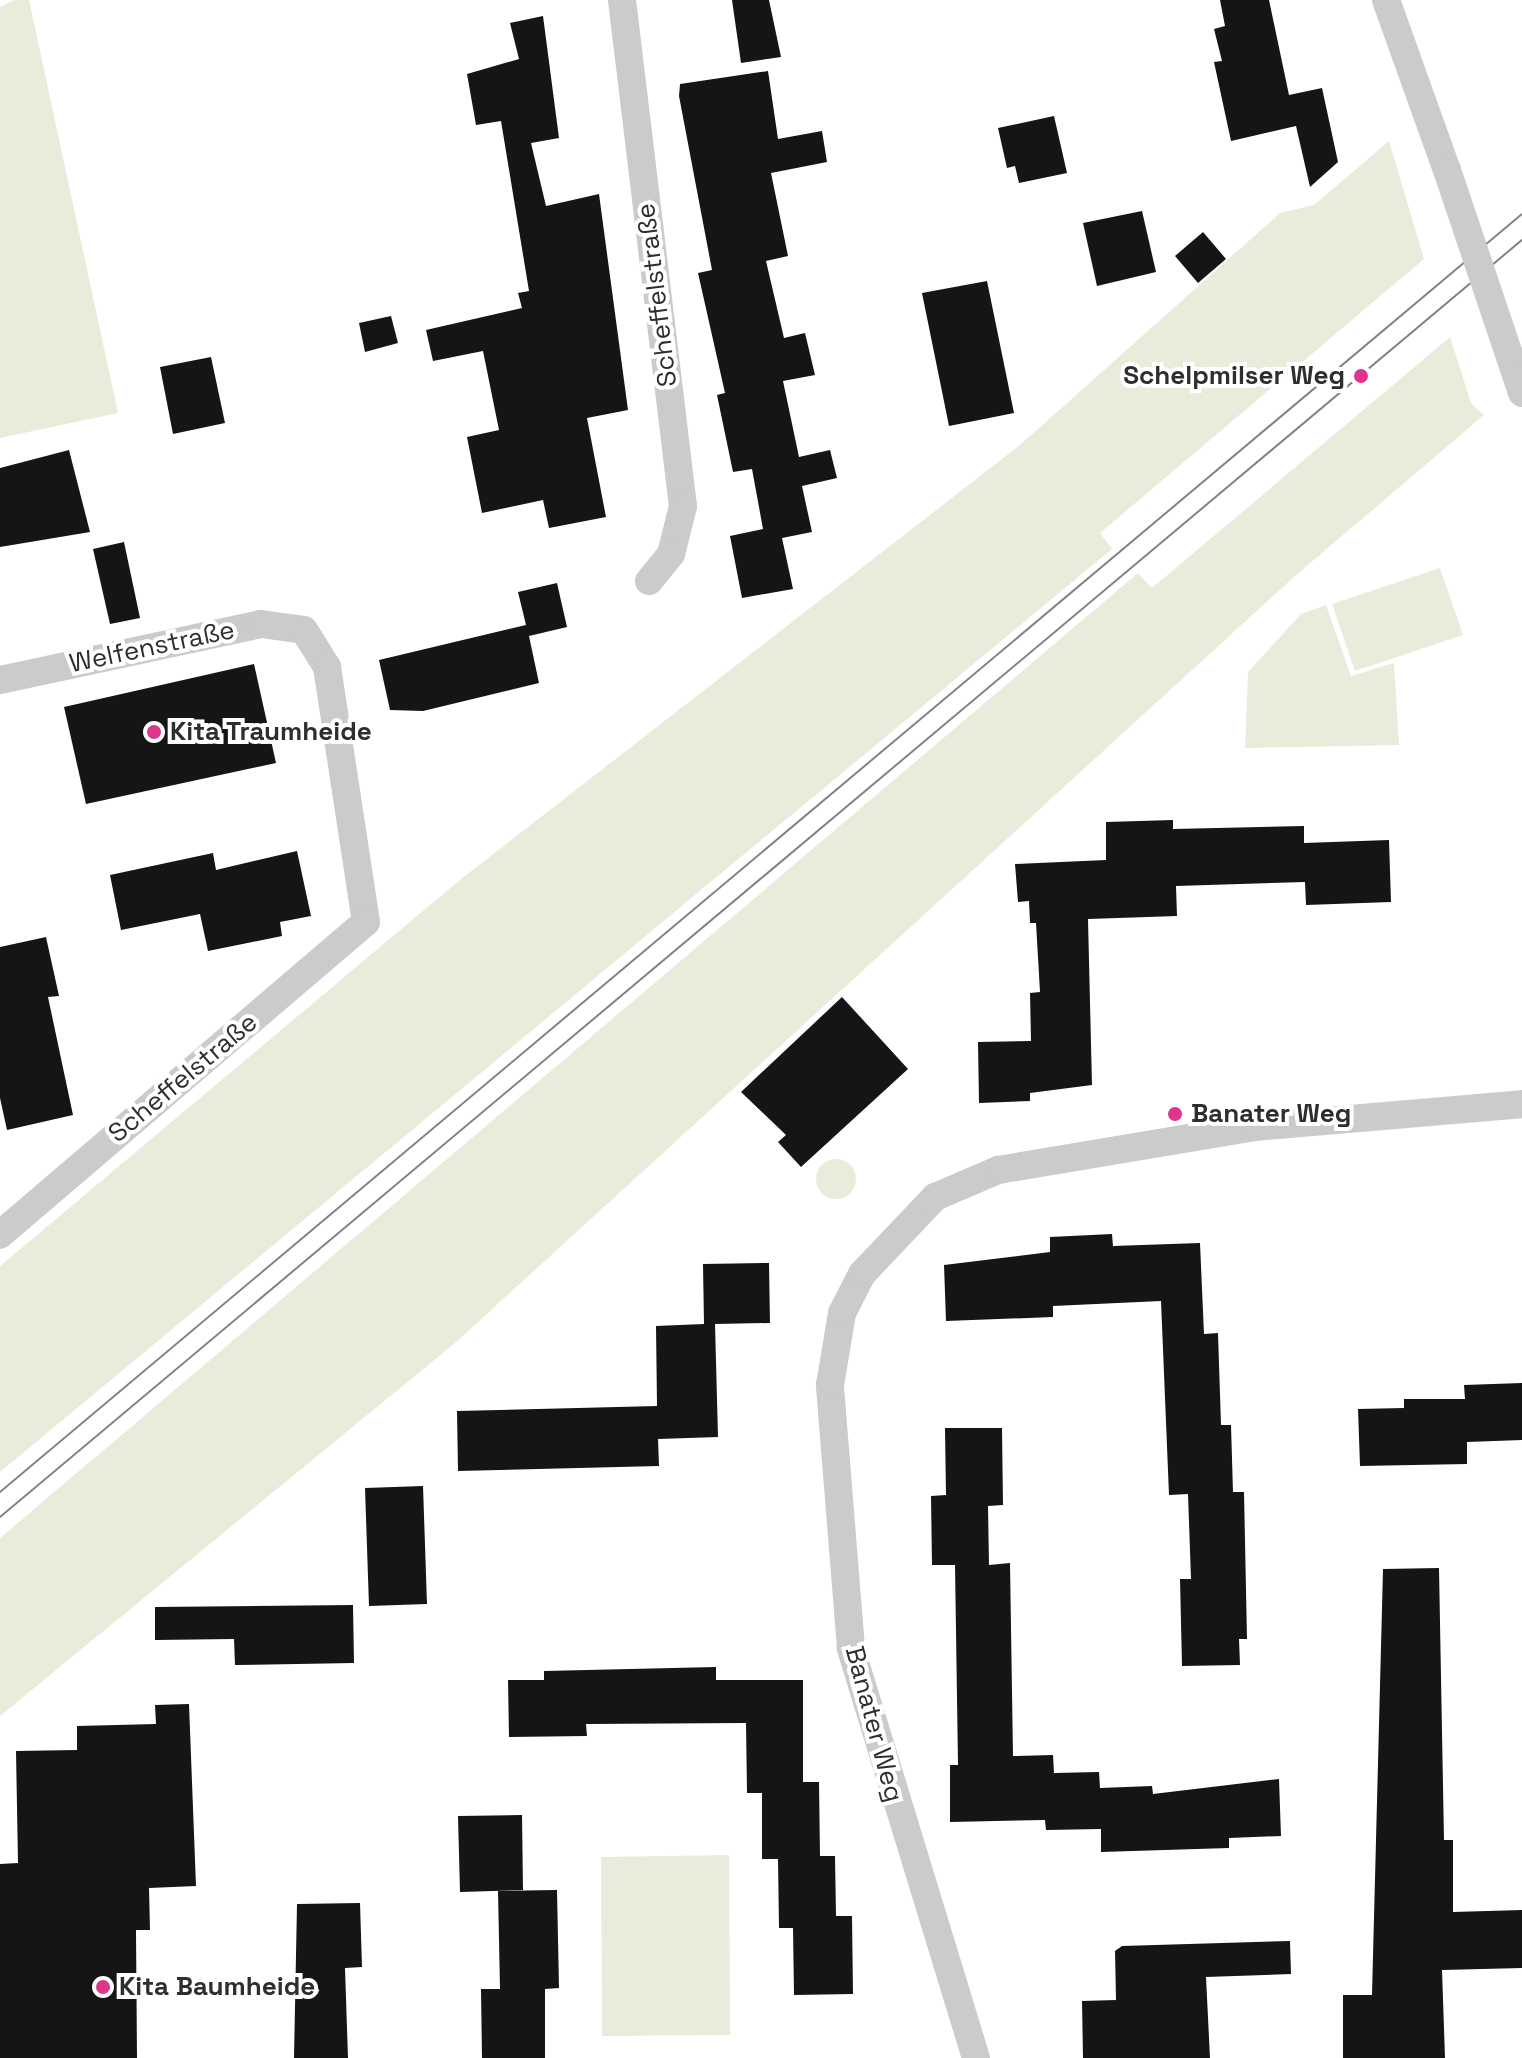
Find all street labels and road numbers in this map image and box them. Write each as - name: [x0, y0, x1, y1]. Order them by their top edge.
- street label: Scheffelstraße: [630, 201, 684, 389]
- street label: Welfenstraße: [67, 614, 237, 680]
- street label: Scheffelstraße: [102, 1007, 264, 1149]
- street label: Banater Weg: [838, 1643, 910, 1805]

